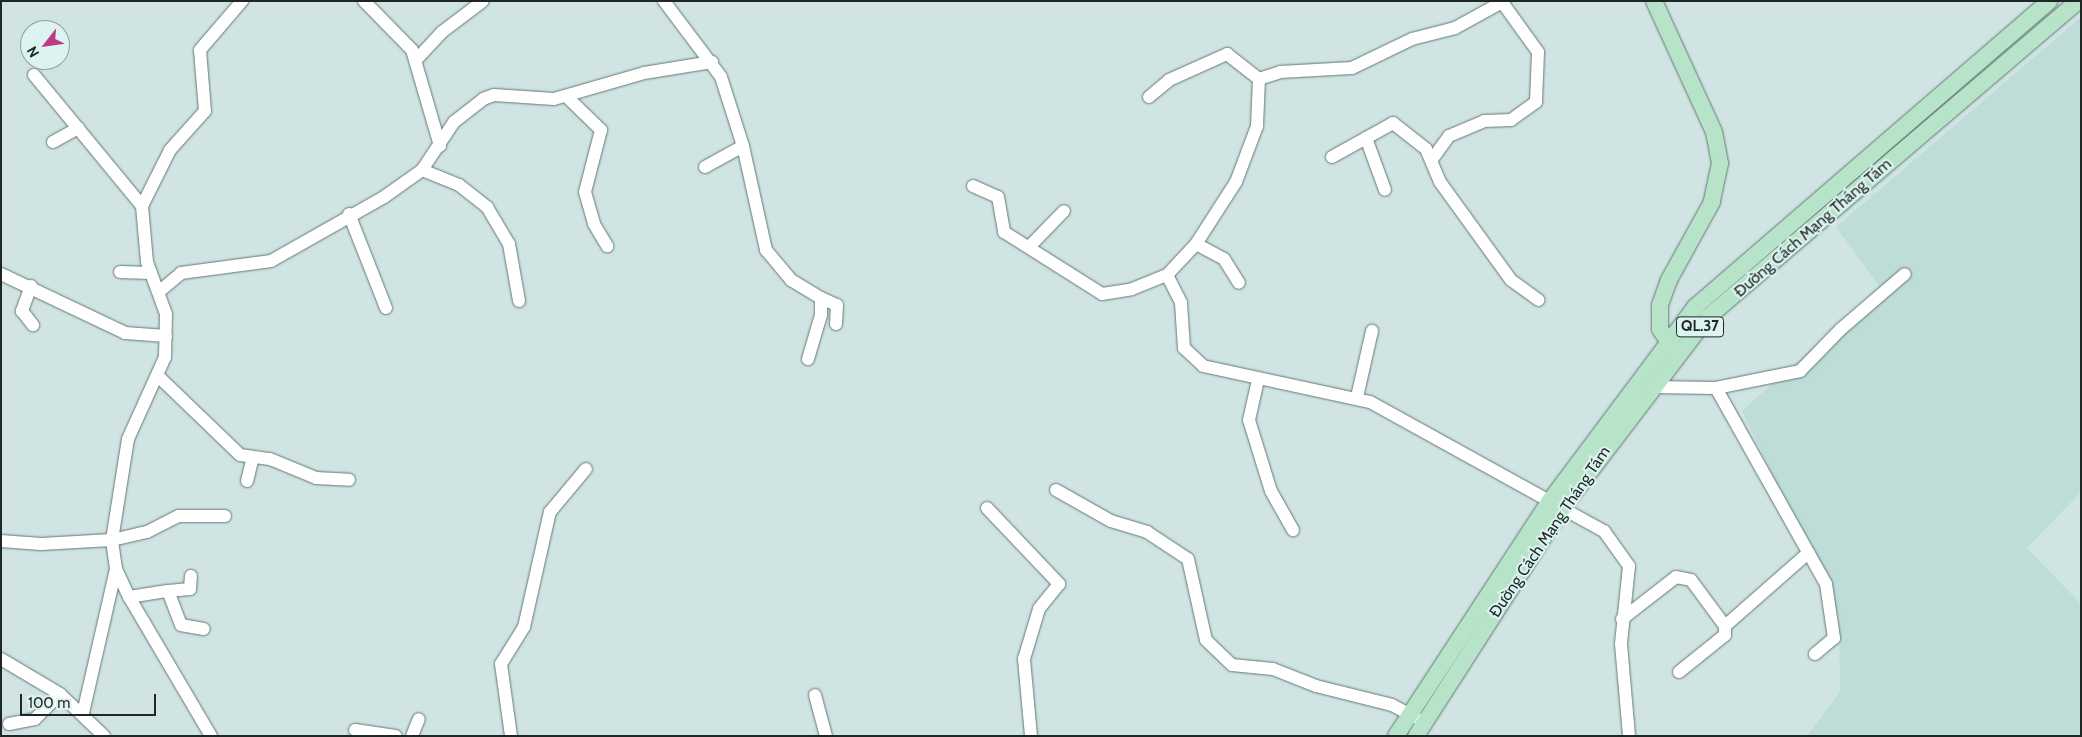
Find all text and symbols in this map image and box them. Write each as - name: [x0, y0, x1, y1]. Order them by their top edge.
- north arrow: [20, 20, 70, 70]
- text: N: [23, 43, 43, 61]
- street label: Đường Cách Mạng Tháng Tám: [1730, 154, 1896, 302]
- road number: QL.37: [1675, 314, 1725, 340]
- street label: Đường Cách Mạng Tháng Tám: [1486, 443, 1614, 621]
- scale bar: [22, 684, 159, 716]
- text: 100 m: [28, 694, 70, 712]

